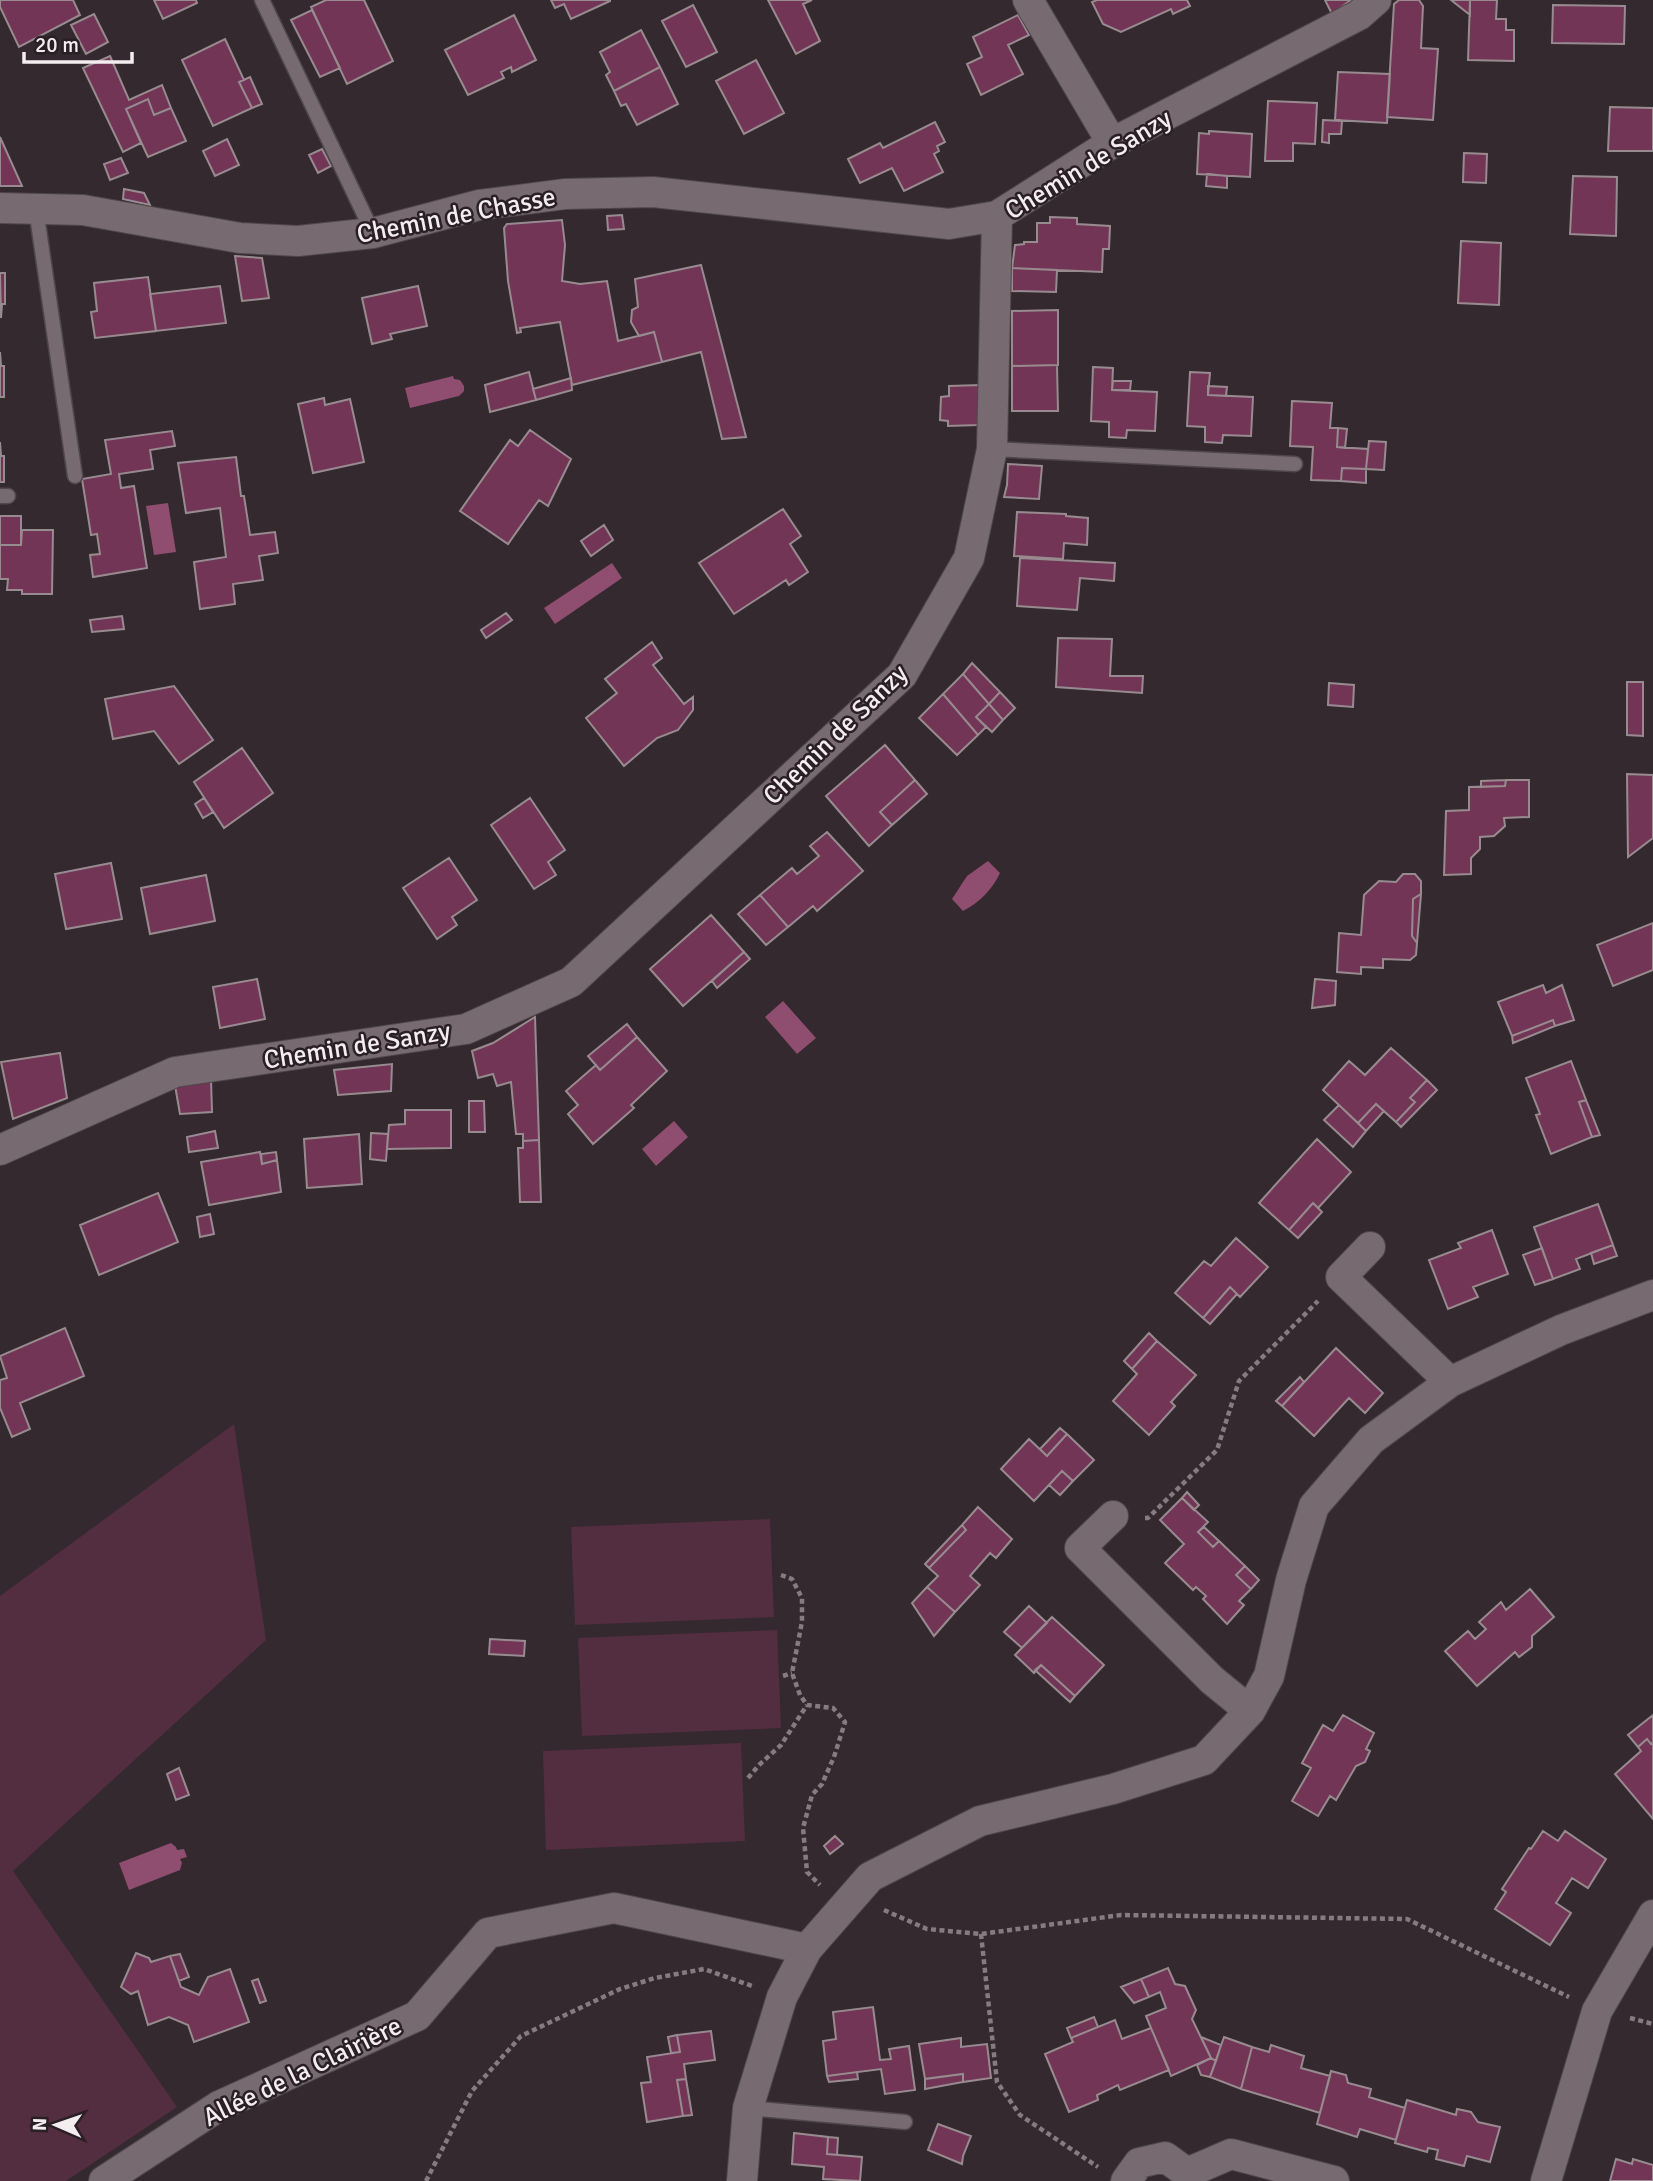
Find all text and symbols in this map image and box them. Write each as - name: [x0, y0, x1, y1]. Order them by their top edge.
- scale bar: [24, 21, 133, 65]
- text: 20 m: [35, 32, 79, 58]
- street label: Chemin de Sanzy: [999, 103, 1178, 227]
- street label: Chemin de Chasse: [354, 181, 558, 251]
- street label: Chemin de Sanzy: [757, 658, 915, 812]
- street label: Chemin de Sanzy: [262, 1015, 453, 1077]
- street label: Allée de la Clairière: [198, 2010, 407, 2134]
- north arrow: [21, 2090, 91, 2160]
- text: N: [28, 2117, 52, 2131]

